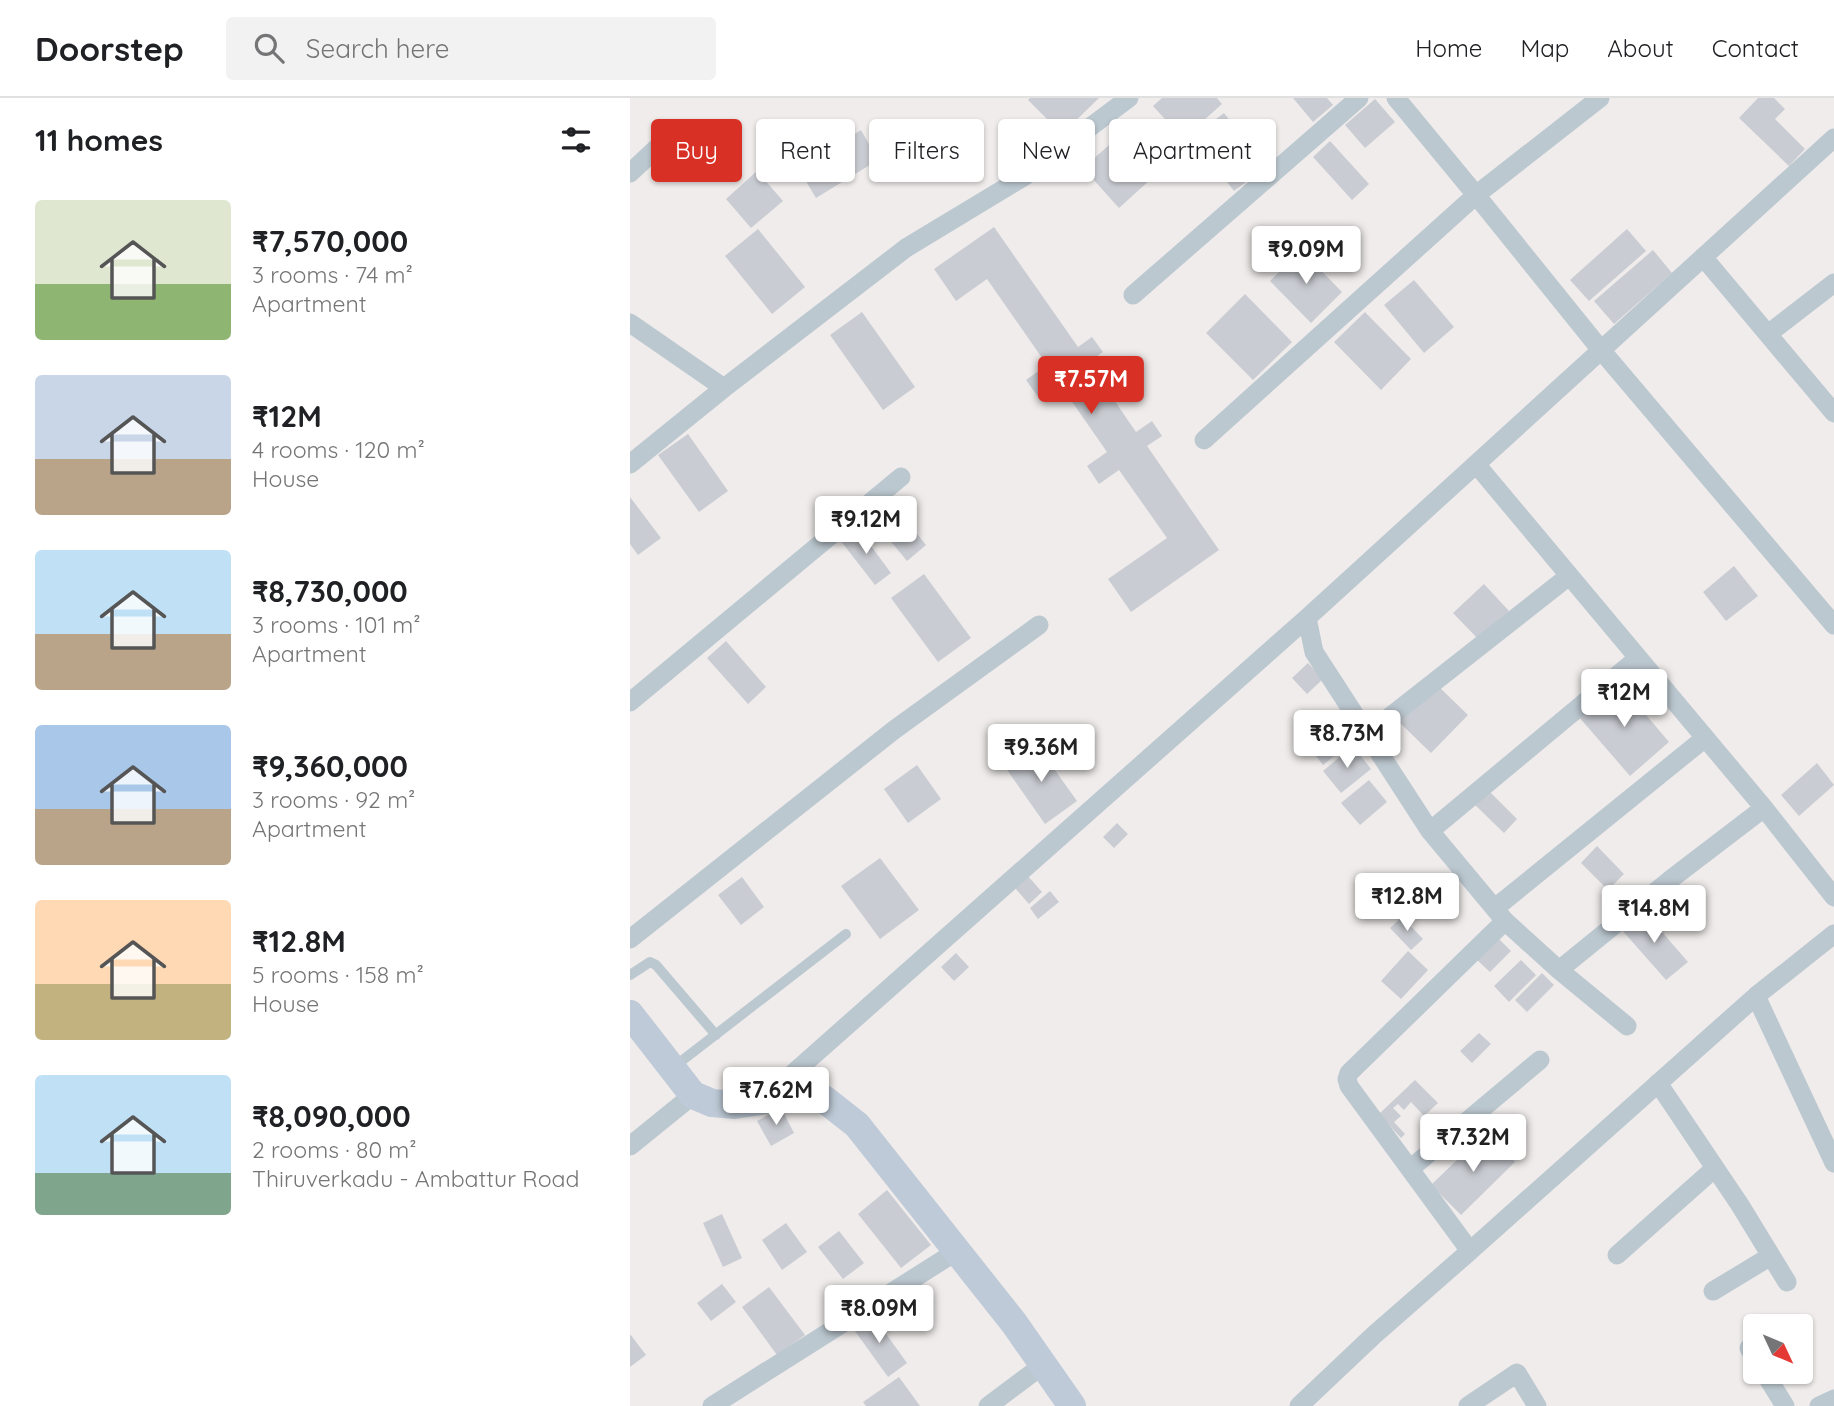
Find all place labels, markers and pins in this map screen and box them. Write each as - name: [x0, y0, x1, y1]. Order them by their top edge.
- pin: ₹9.09M: [1249, 226, 1363, 286]
- pin: ₹7.57M: [1034, 356, 1148, 416]
- pin: ₹9.12M: [809, 496, 923, 556]
- pin: ₹12M: [1583, 670, 1665, 729]
- pin: ₹8.73M: [1290, 710, 1404, 770]
- pin: ₹9.36M: [984, 724, 1098, 784]
- pin: ₹12.8M: [1350, 874, 1464, 933]
- pin: ₹14.8M: [1597, 886, 1711, 945]
- pin: ₹7.62M: [719, 1068, 833, 1127]
- pin: ₹7.32M: [1416, 1114, 1530, 1174]
- pin: ₹8.09M: [822, 1286, 936, 1345]

